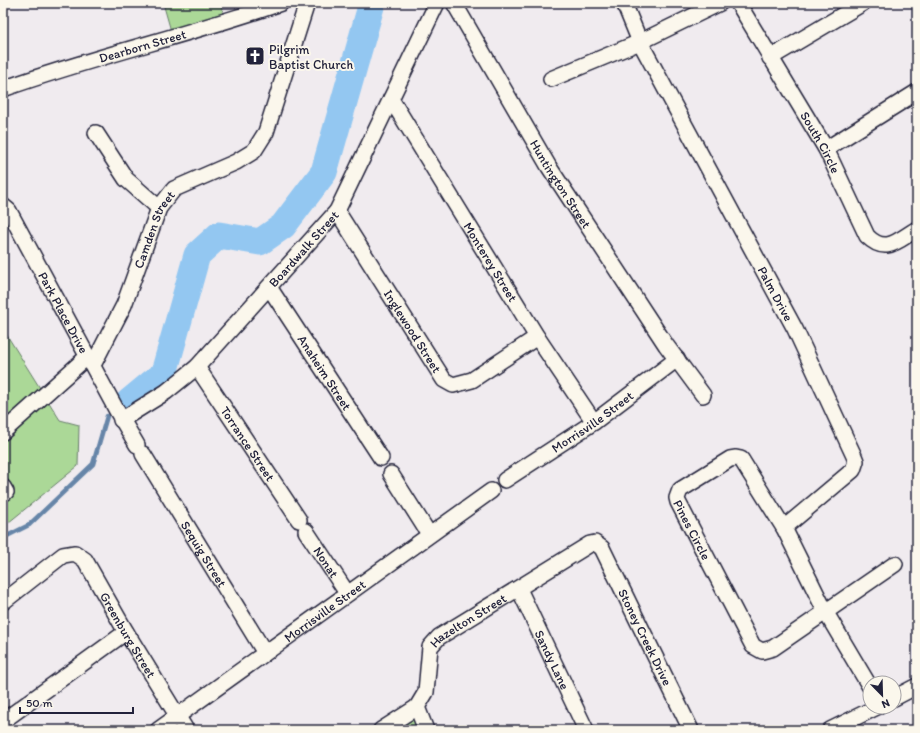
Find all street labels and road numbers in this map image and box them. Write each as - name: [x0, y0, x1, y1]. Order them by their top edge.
- street label: Dearborn Street: [97, 26, 188, 65]
- street label: South Circle: [798, 109, 844, 175]
- street label: Huntington Street: [527, 137, 595, 231]
- street label: Camden Street: [130, 187, 178, 270]
- street label: Boardwalk Street: [265, 207, 341, 290]
- street label: Monterey Street: [461, 219, 521, 304]
- street label: Palm Drive: [755, 264, 797, 323]
- street label: Park Place Drive: [36, 269, 92, 356]
- street label: Inglewood Street: [381, 287, 445, 375]
- street label: Anaheim Street: [295, 332, 355, 413]
- street label: Morrisville Street: [548, 388, 636, 455]
- street label: Torrance Street: [218, 403, 278, 484]
- street label: Pines Circle: [671, 497, 714, 562]
- street label: Sequig Street: [178, 518, 230, 590]
- street label: Nonat: [311, 544, 342, 580]
- street label: Morrisville Street: [281, 576, 368, 645]
- street label: Stoney Creek Drive: [616, 586, 675, 688]
- street label: Greenburg Street: [97, 589, 160, 680]
- street label: Hazelton Street: [426, 590, 509, 650]
- street label: Sandy Lane: [532, 627, 573, 692]

